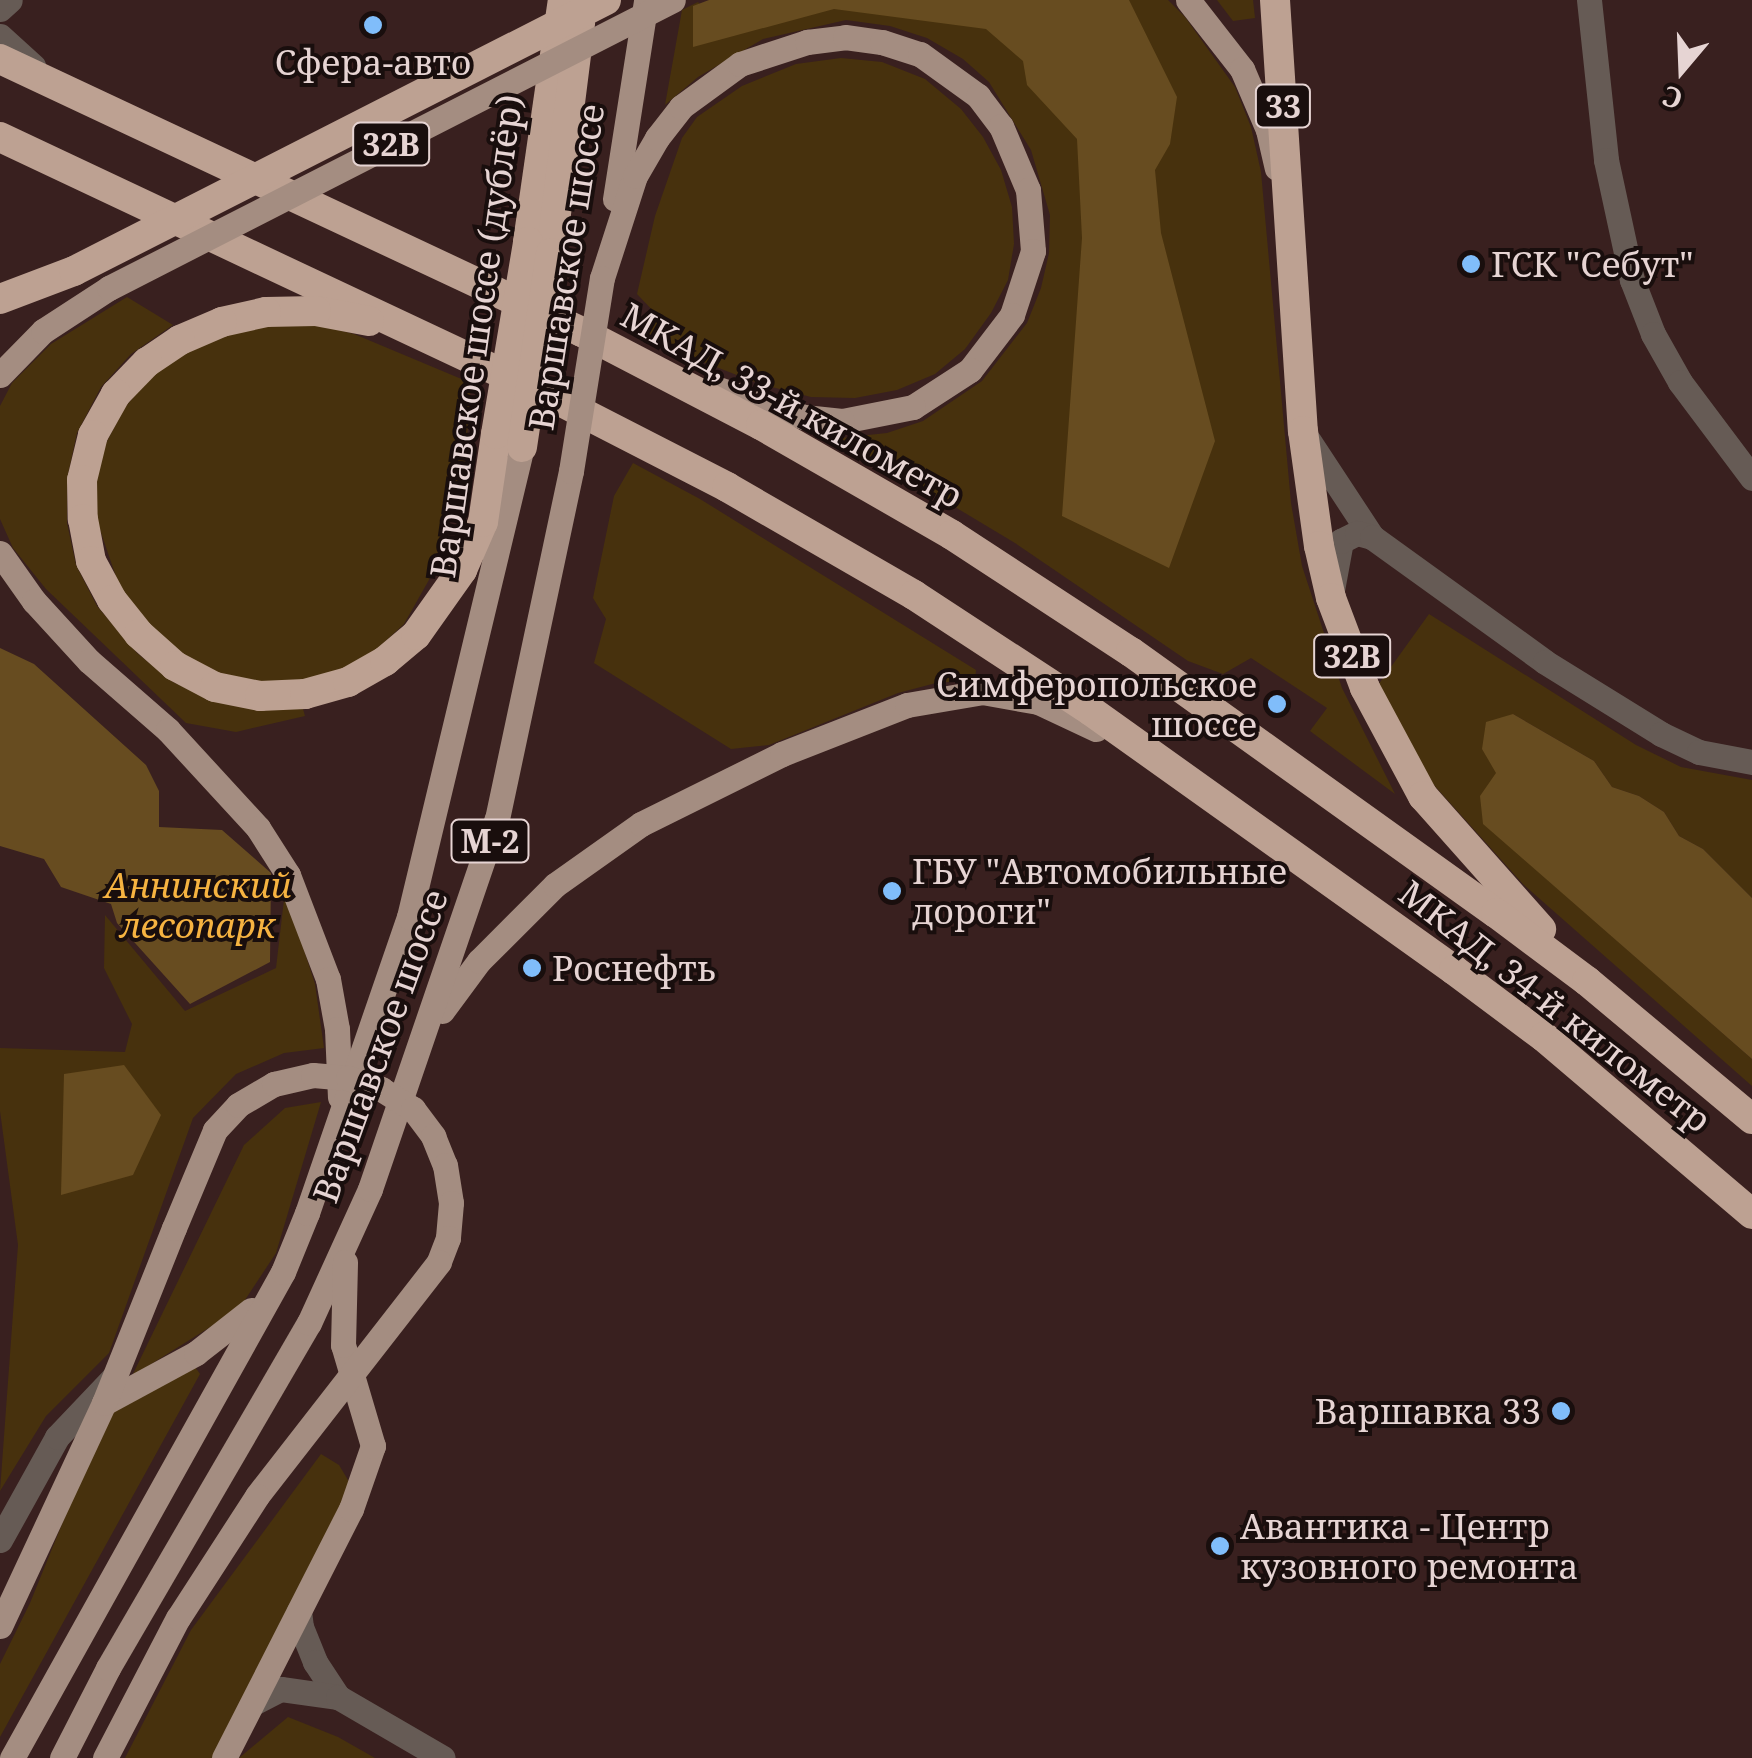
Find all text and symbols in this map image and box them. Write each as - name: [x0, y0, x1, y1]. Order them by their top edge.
- marker: Сфера-авто: [362, 14, 384, 36]
- north arrow: [1632, 20, 1732, 120]
- place label: Сфера-авто: [275, 41, 471, 83]
- text: С: [1657, 77, 1687, 119]
- road number: 33: [1253, 79, 1313, 133]
- street label: Варшавское шоссе (дублёр): [421, 92, 531, 580]
- street label: Варшавское шоссе: [519, 101, 613, 433]
- road number: 32B: [351, 117, 431, 171]
- place label: ГСК "Себут": [1491, 243, 1694, 285]
- marker: ГСК "Себут": [1460, 253, 1482, 275]
- street label: МКАД, 33-й километр: [614, 294, 970, 516]
- road number: 32B: [1312, 629, 1392, 683]
- place label: Симферопольское шоссе: [936, 663, 1257, 745]
- marker: Симферопольское шоссе: [1266, 693, 1288, 715]
- road number: М-2: [450, 814, 530, 868]
- place label: ГБУ "Автомобильные дороги": [912, 850, 1287, 932]
- park label: Аннинский лесопарк: [105, 864, 291, 946]
- street label: МКАД, 34-й километр: [1391, 871, 1719, 1141]
- marker: ГБУ "Автомобильные дороги": [881, 880, 903, 902]
- street label: Варшавское шоссе: [304, 884, 456, 1208]
- place label: Роснефть: [552, 947, 716, 989]
- marker: Роснефть: [521, 957, 543, 979]
- place label: Варшавка 33: [1315, 1390, 1541, 1432]
- marker: Варшавка 33: [1550, 1400, 1572, 1422]
- place label: Авантика - Центр кузовного ремонта: [1240, 1505, 1579, 1587]
- marker: Авантика - Центр кузовного ремонта: [1209, 1535, 1231, 1557]

